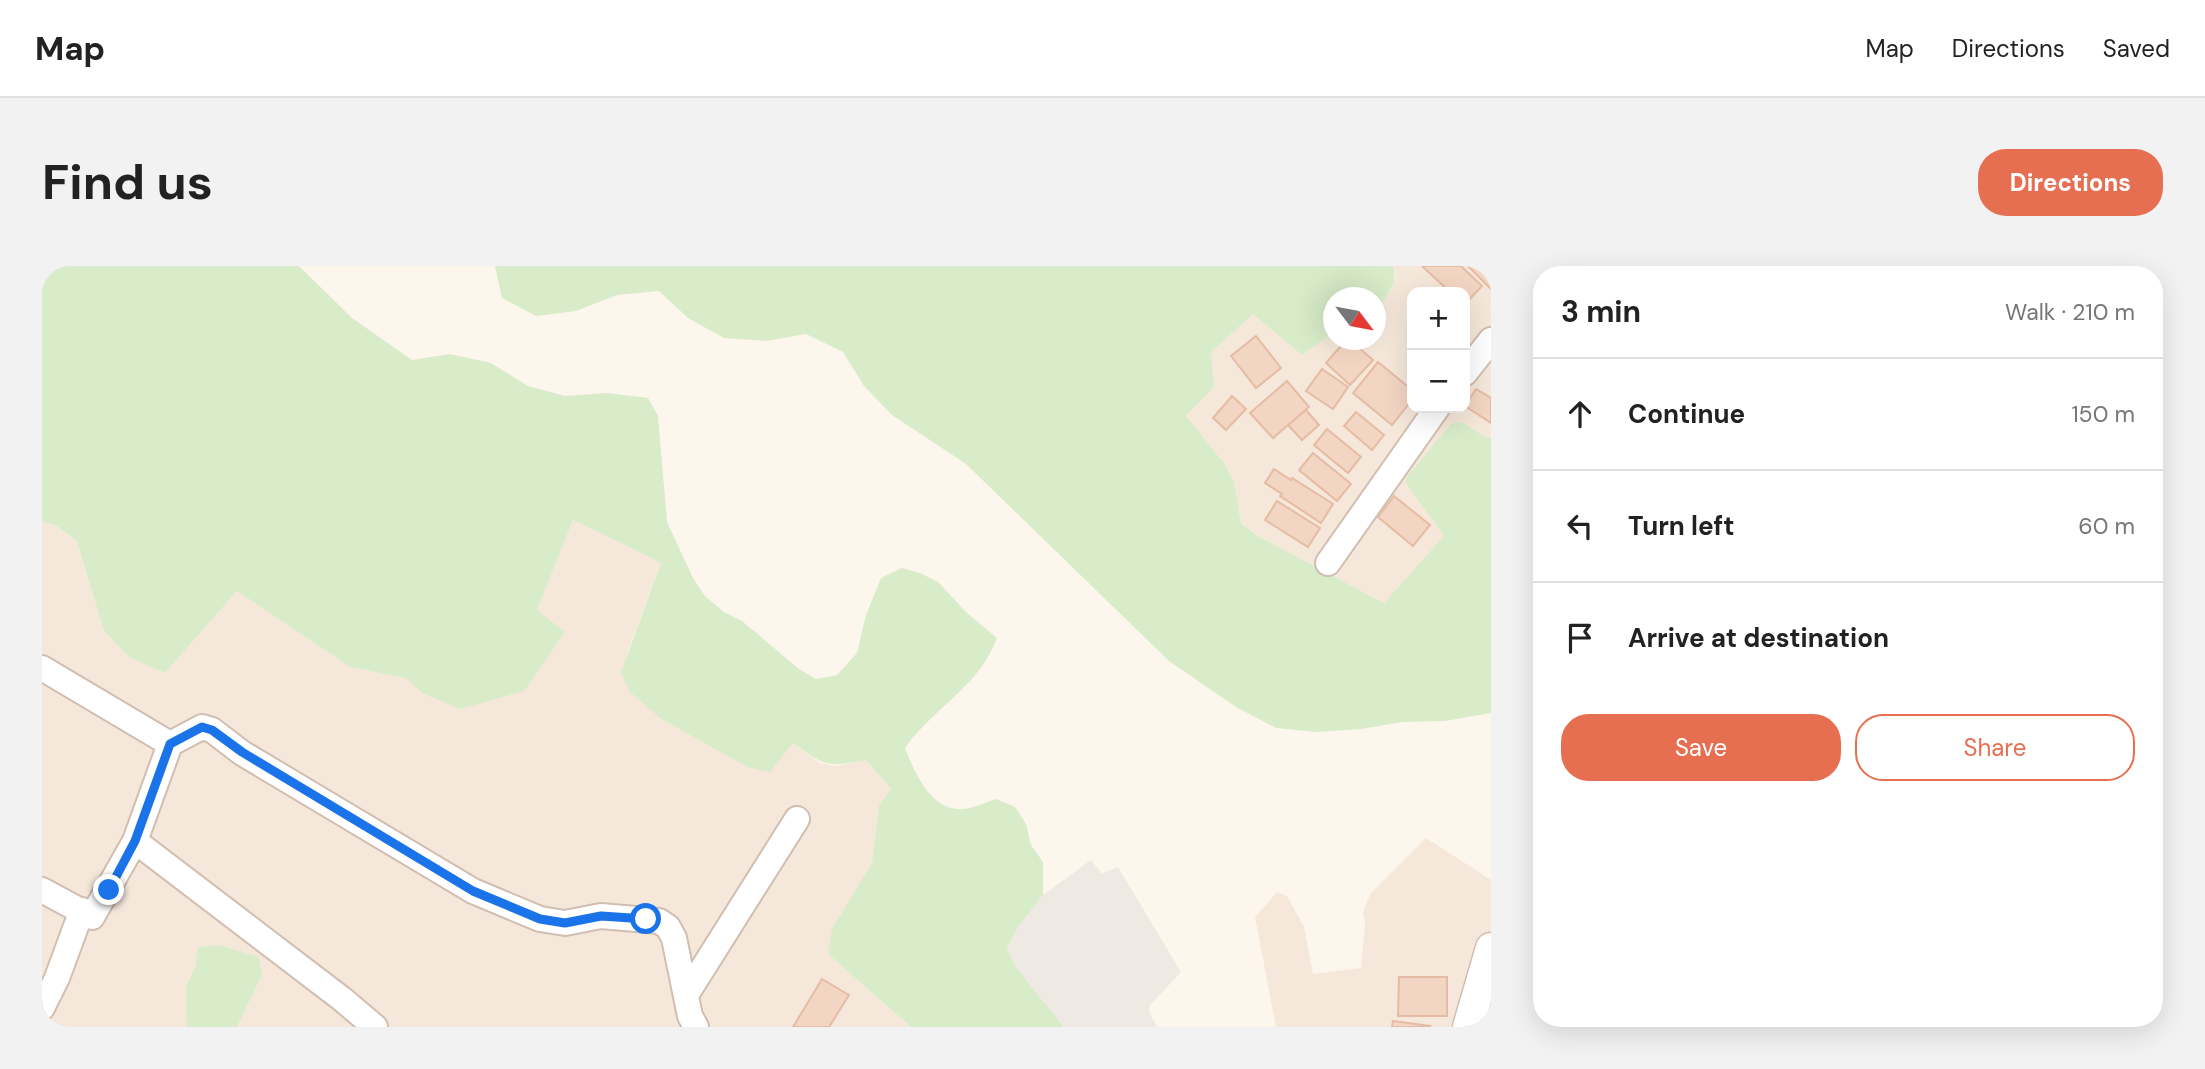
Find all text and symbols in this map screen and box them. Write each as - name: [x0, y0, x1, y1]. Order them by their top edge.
- text: Map: [35, 27, 105, 70]
- text: Map: [1866, 33, 1914, 64]
- text: Directions: [1952, 33, 2065, 64]
- text: Saved: [2103, 33, 2170, 64]
- button: Directions: [1978, 149, 2163, 216]
- text: Find us: [42, 150, 213, 214]
- north arrow: [1323, 287, 1386, 350]
- map controls: [1407, 287, 1470, 413]
- button: +: [1407, 287, 1470, 350]
- text: 3 min: [1561, 292, 1641, 331]
- text: Walk · 210 m: [2005, 297, 2135, 327]
- button: −: [1407, 350, 1470, 413]
- icon: ahead: [1561, 395, 1599, 433]
- text: Continue: [1628, 397, 1745, 431]
- text: 150 m: [2071, 399, 2135, 429]
- icon: left: [1561, 507, 1599, 545]
- text: Turn left: [1628, 509, 1735, 543]
- text: 60 m: [2078, 511, 2135, 541]
- icon: arrive: [1561, 619, 1599, 657]
- text: Arrive at destination: [1628, 621, 1889, 655]
- button: Save: [1561, 714, 1841, 781]
- button: Share: [1855, 714, 2135, 781]
- route end: [93, 874, 124, 905]
- route start: [630, 903, 661, 934]

